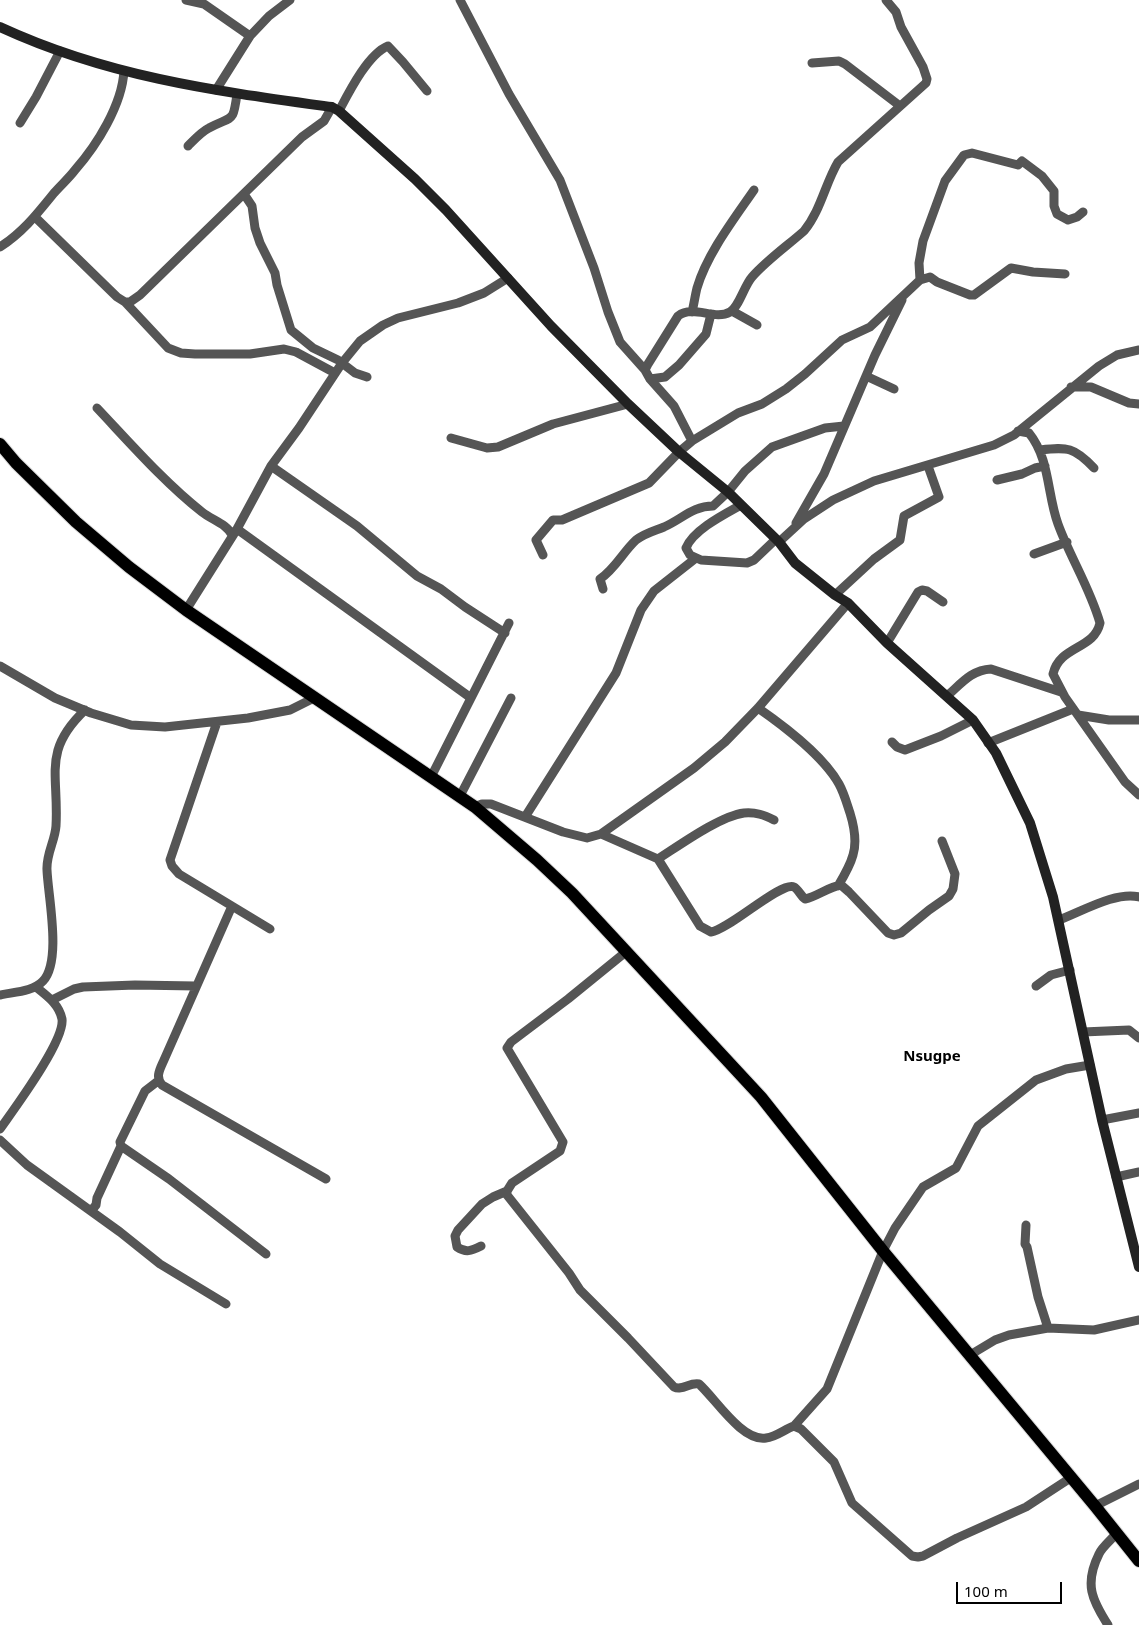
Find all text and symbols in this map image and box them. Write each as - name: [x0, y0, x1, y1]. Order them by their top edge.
- district label: Nsugpe: [903, 1048, 961, 1066]
- scale bar: [959, 1572, 1065, 1604]
- text: 100 m: [964, 1581, 1008, 1601]

